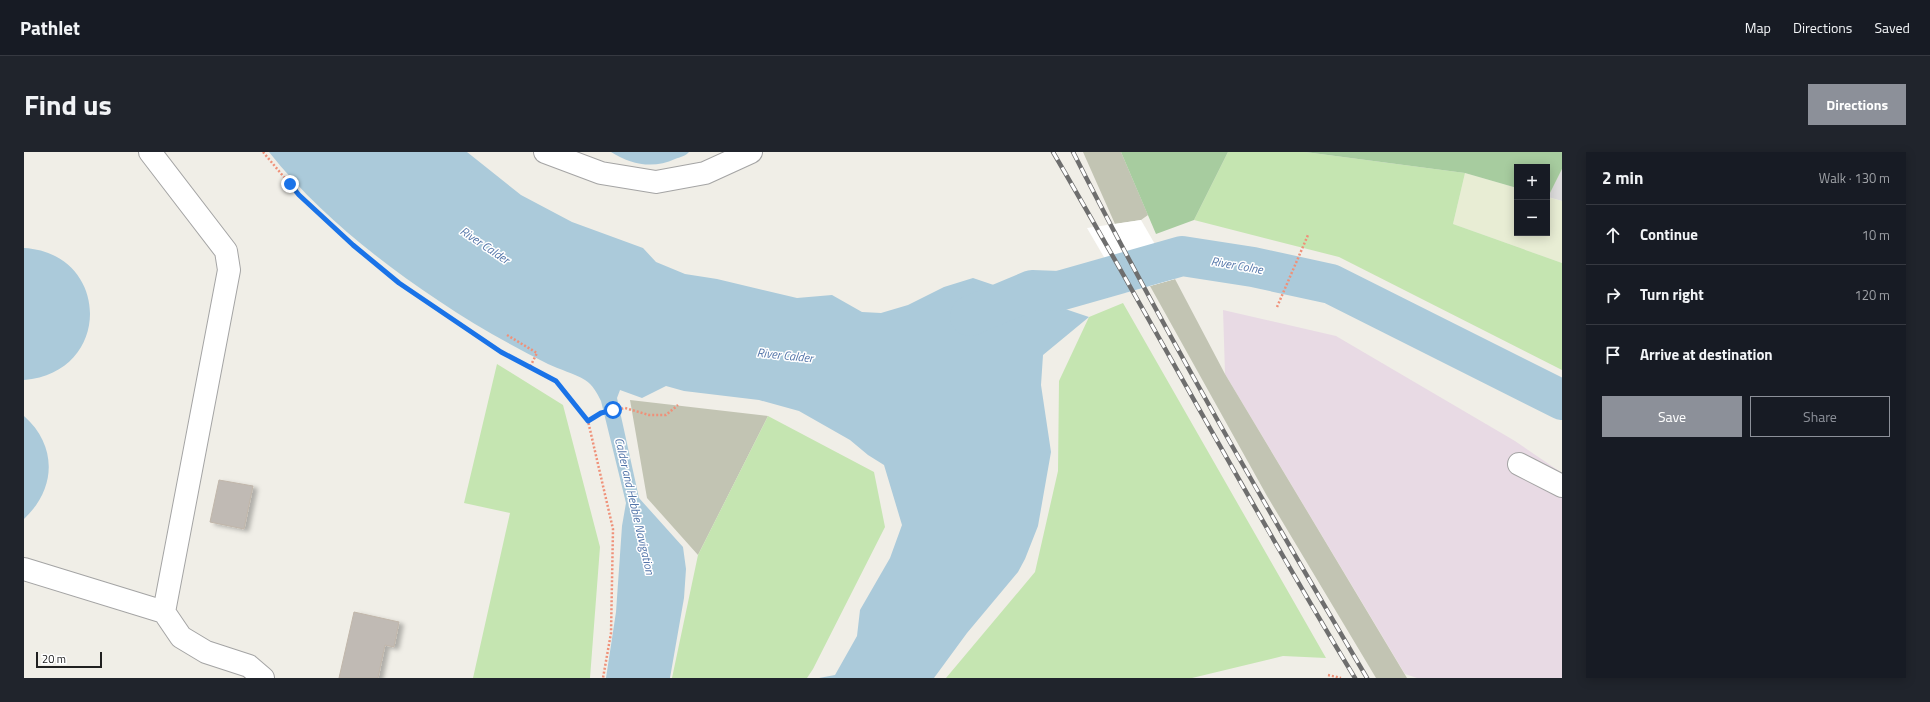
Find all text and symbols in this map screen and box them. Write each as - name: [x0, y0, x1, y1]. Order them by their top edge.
- text: Pathlet: [20, 13, 80, 42]
- text: Map: [1745, 17, 1771, 38]
- text: Directions: [1793, 17, 1852, 38]
- text: Saved: [1874, 17, 1910, 38]
- text: Find us: [24, 83, 112, 126]
- button: Directions: [1808, 84, 1906, 125]
- map controls: [1514, 164, 1550, 236]
- button: +: [1514, 164, 1550, 200]
- text: 2 min: [1602, 165, 1643, 191]
- text: Walk · 130 m: [1819, 168, 1890, 188]
- route end: [281, 175, 299, 193]
- button: −: [1514, 200, 1550, 236]
- water label: River Calder: [456, 221, 515, 270]
- text: Continue: [1640, 223, 1698, 246]
- icon: ahead: [1602, 224, 1624, 246]
- text: 10 m: [1862, 225, 1890, 245]
- water label: River Colne: [1210, 251, 1266, 279]
- text: Turn right: [1640, 283, 1704, 306]
- icon: right: [1602, 284, 1624, 306]
- text: 120 m: [1854, 285, 1890, 305]
- water label: River Calder: [756, 343, 816, 368]
- text: Arrive at destination: [1640, 343, 1773, 366]
- icon: arrive: [1602, 344, 1624, 366]
- button: Save: [1602, 396, 1742, 437]
- button: Share: [1750, 396, 1890, 437]
- route start: [604, 401, 622, 419]
- water label: Calder and Hebble Navigation: [610, 436, 660, 577]
- scale bar: [36, 650, 102, 669]
- text: 20 m: [42, 651, 66, 667]

